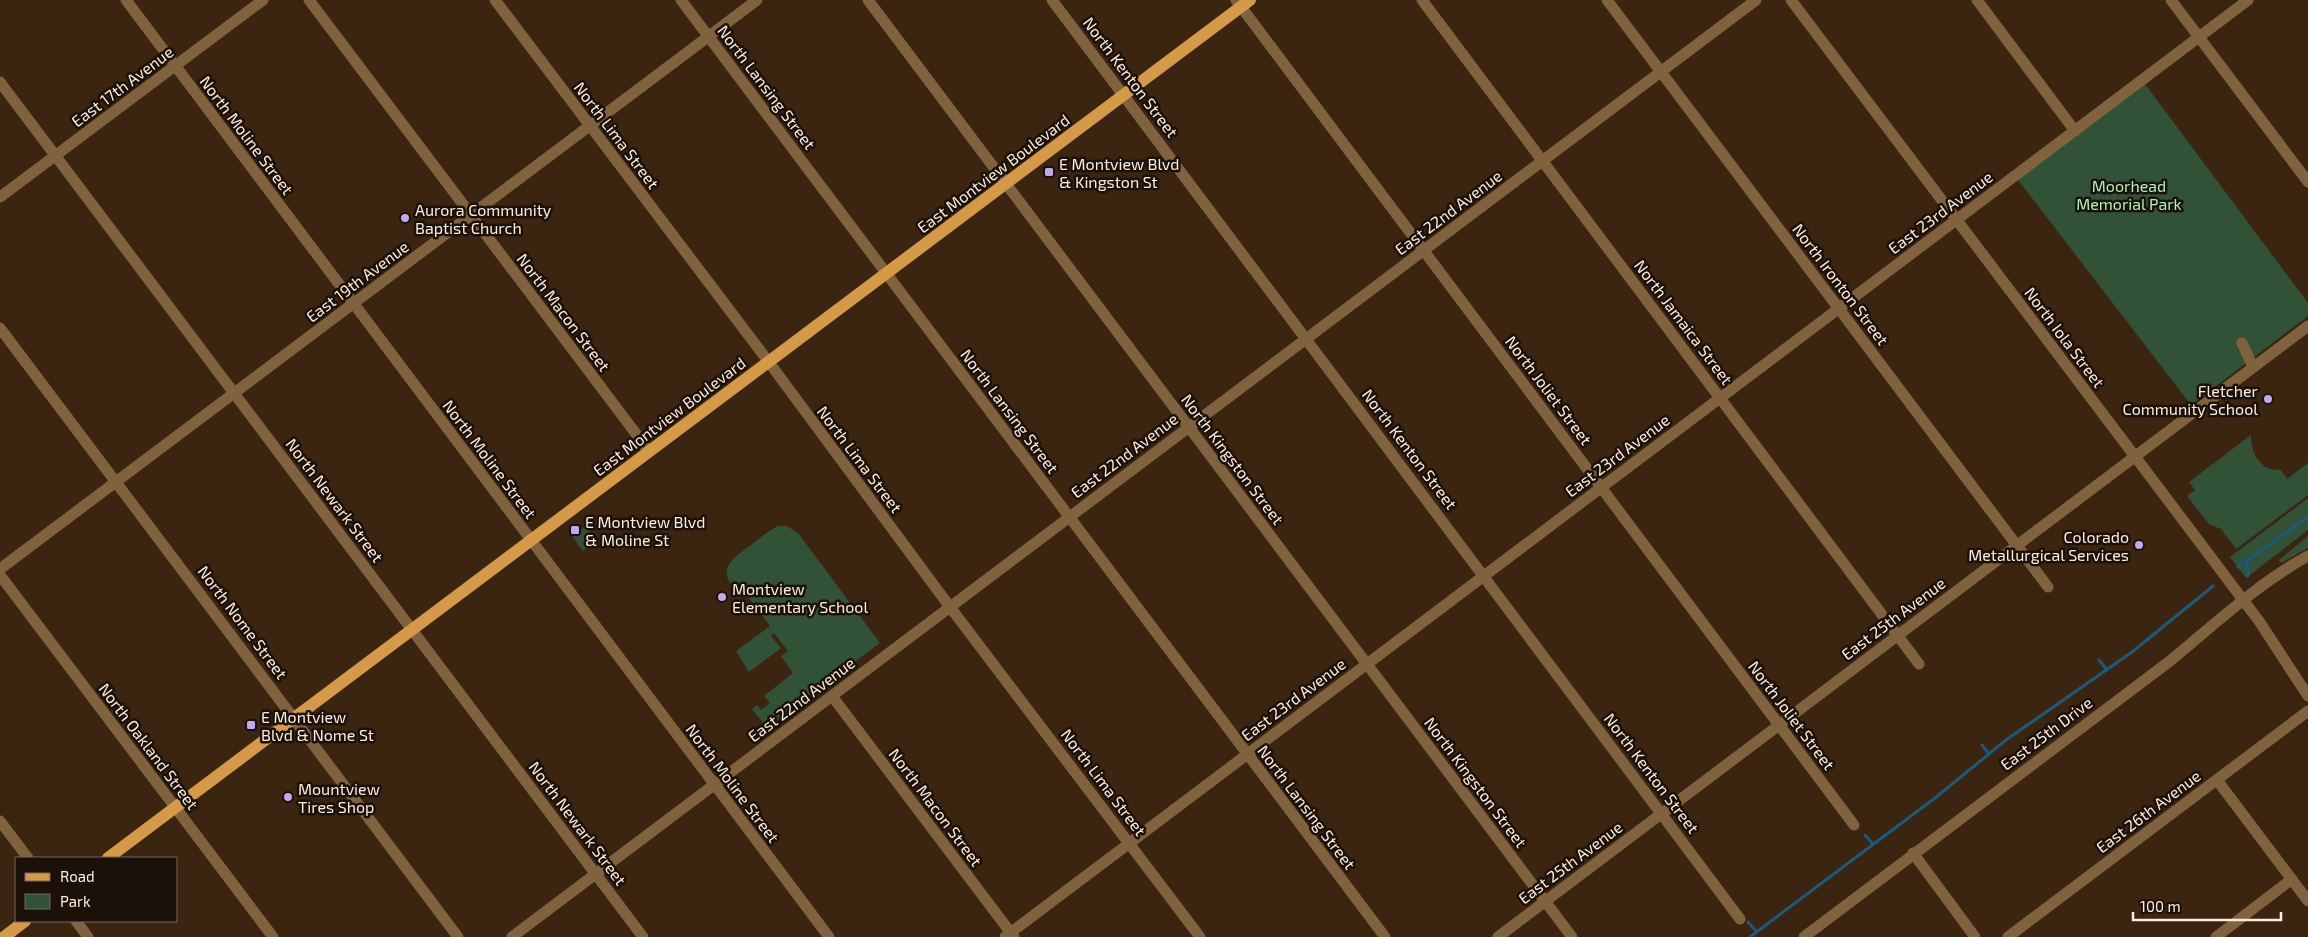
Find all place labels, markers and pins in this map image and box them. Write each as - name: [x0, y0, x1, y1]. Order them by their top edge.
- place label: E Montview Blvd & Kingston St: [1059, 154, 1179, 191]
- marker: E Montview Blvd & Kingston St: [1043, 166, 1055, 178]
- place label: Aurora Community Baptist Church: [415, 200, 552, 237]
- marker: Aurora Community Baptist Church: [399, 212, 411, 224]
- place label: Fletcher Community School: [2123, 381, 2259, 418]
- marker: Fletcher Community School: [2262, 393, 2274, 405]
- place label: E Montview Blvd & Moline St: [585, 512, 705, 549]
- marker: E Montview Blvd & Moline St: [569, 524, 581, 536]
- place label: Colorado Metallurgical Services: [1968, 527, 2129, 564]
- marker: Colorado Metallurgical Services: [2133, 539, 2145, 551]
- place label: Montview Elementary School: [732, 579, 868, 616]
- marker: Montview Elementary School: [716, 591, 728, 603]
- place label: E Montview Blvd & Nome St: [261, 707, 374, 744]
- marker: E Montview Blvd & Nome St: [245, 719, 257, 731]
- place label: Mountview Tires Shop: [298, 779, 380, 816]
- marker: Mountview Tires Shop: [282, 791, 294, 803]

